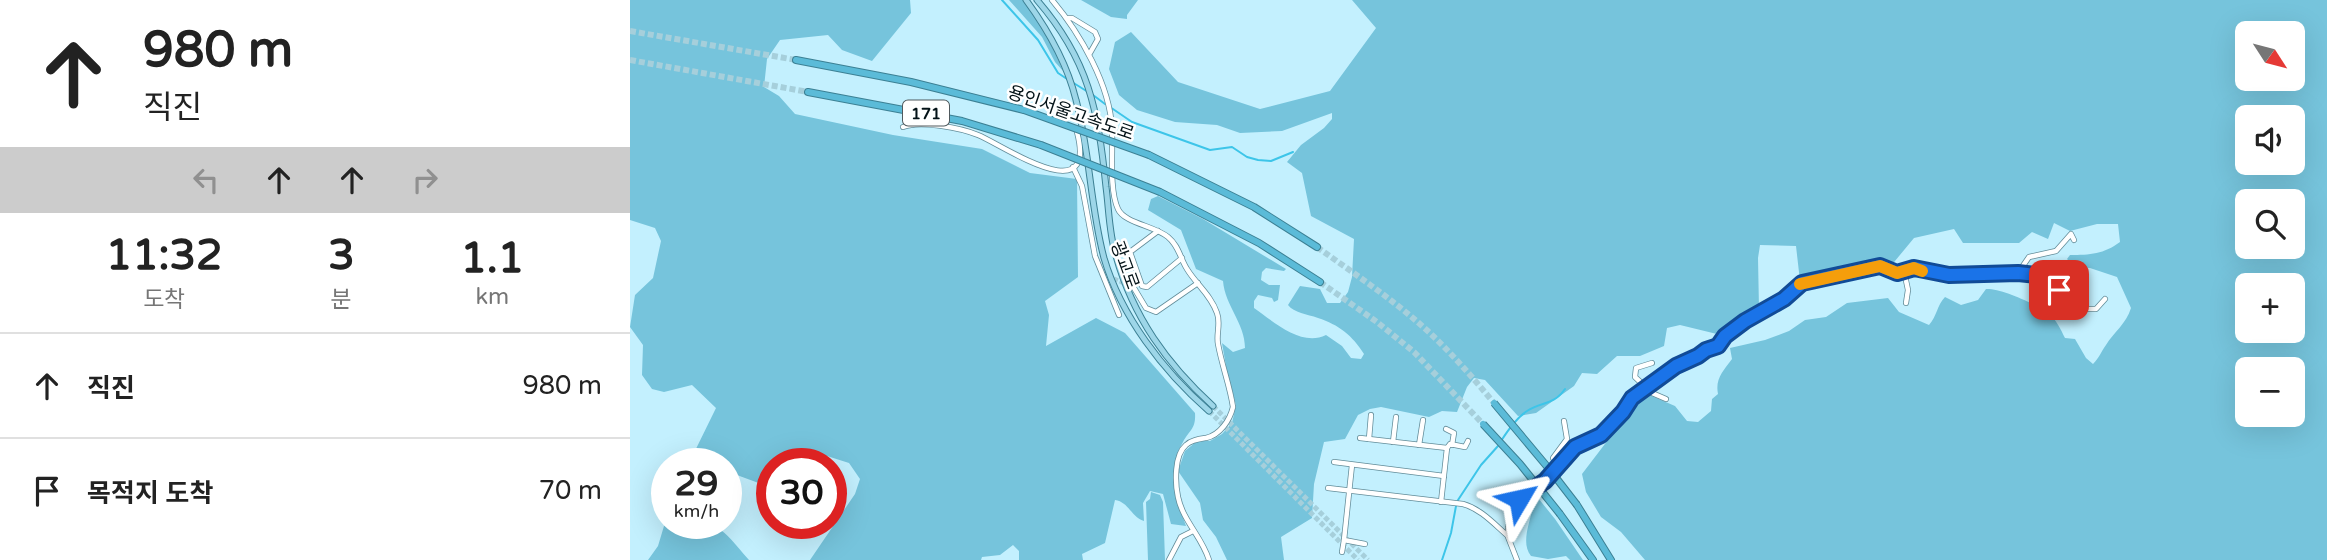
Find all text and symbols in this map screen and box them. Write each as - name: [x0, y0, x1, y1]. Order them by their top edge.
- text: 980 m: [143, 21, 293, 80]
- north arrow: [2235, 21, 2305, 91]
- map controls: [2235, 21, 2305, 427]
- icon: ahead: [28, 28, 119, 119]
- street label: 용인서울고속도로: [1005, 81, 1137, 145]
- text: 직진: [143, 89, 202, 127]
- road number: 171: [903, 100, 949, 125]
- button: sound: [2235, 105, 2305, 175]
- icon: left: [187, 161, 225, 199]
- icon: ahead: [260, 161, 298, 199]
- icon: ahead: [333, 161, 371, 199]
- icon: right: [406, 161, 444, 199]
- button: search: [2235, 189, 2305, 259]
- text: 11:32: [106, 230, 222, 281]
- text: 3: [328, 230, 355, 281]
- text: 1.1: [460, 233, 524, 284]
- street label: 광교로: [1106, 238, 1144, 292]
- pin: [2029, 260, 2089, 320]
- icon: arrive: [2040, 271, 2078, 309]
- button: +: [2235, 273, 2305, 343]
- text: km: [475, 283, 509, 311]
- text: 도착: [143, 286, 185, 314]
- text: 분: [331, 286, 352, 314]
- button: −: [2235, 357, 2305, 427]
- icon: ahead: [28, 367, 66, 405]
- text: 980 m: [522, 370, 602, 401]
- text: 직진: [87, 373, 135, 404]
- speed limit sign: 30: [756, 448, 847, 539]
- position arrow: [1482, 462, 1556, 536]
- text: 29: [675, 463, 718, 505]
- icon: arrive: [28, 472, 66, 510]
- text: 70 m: [539, 475, 602, 506]
- text: 목적지 도착: [87, 478, 213, 509]
- text: km/h: [674, 500, 719, 522]

